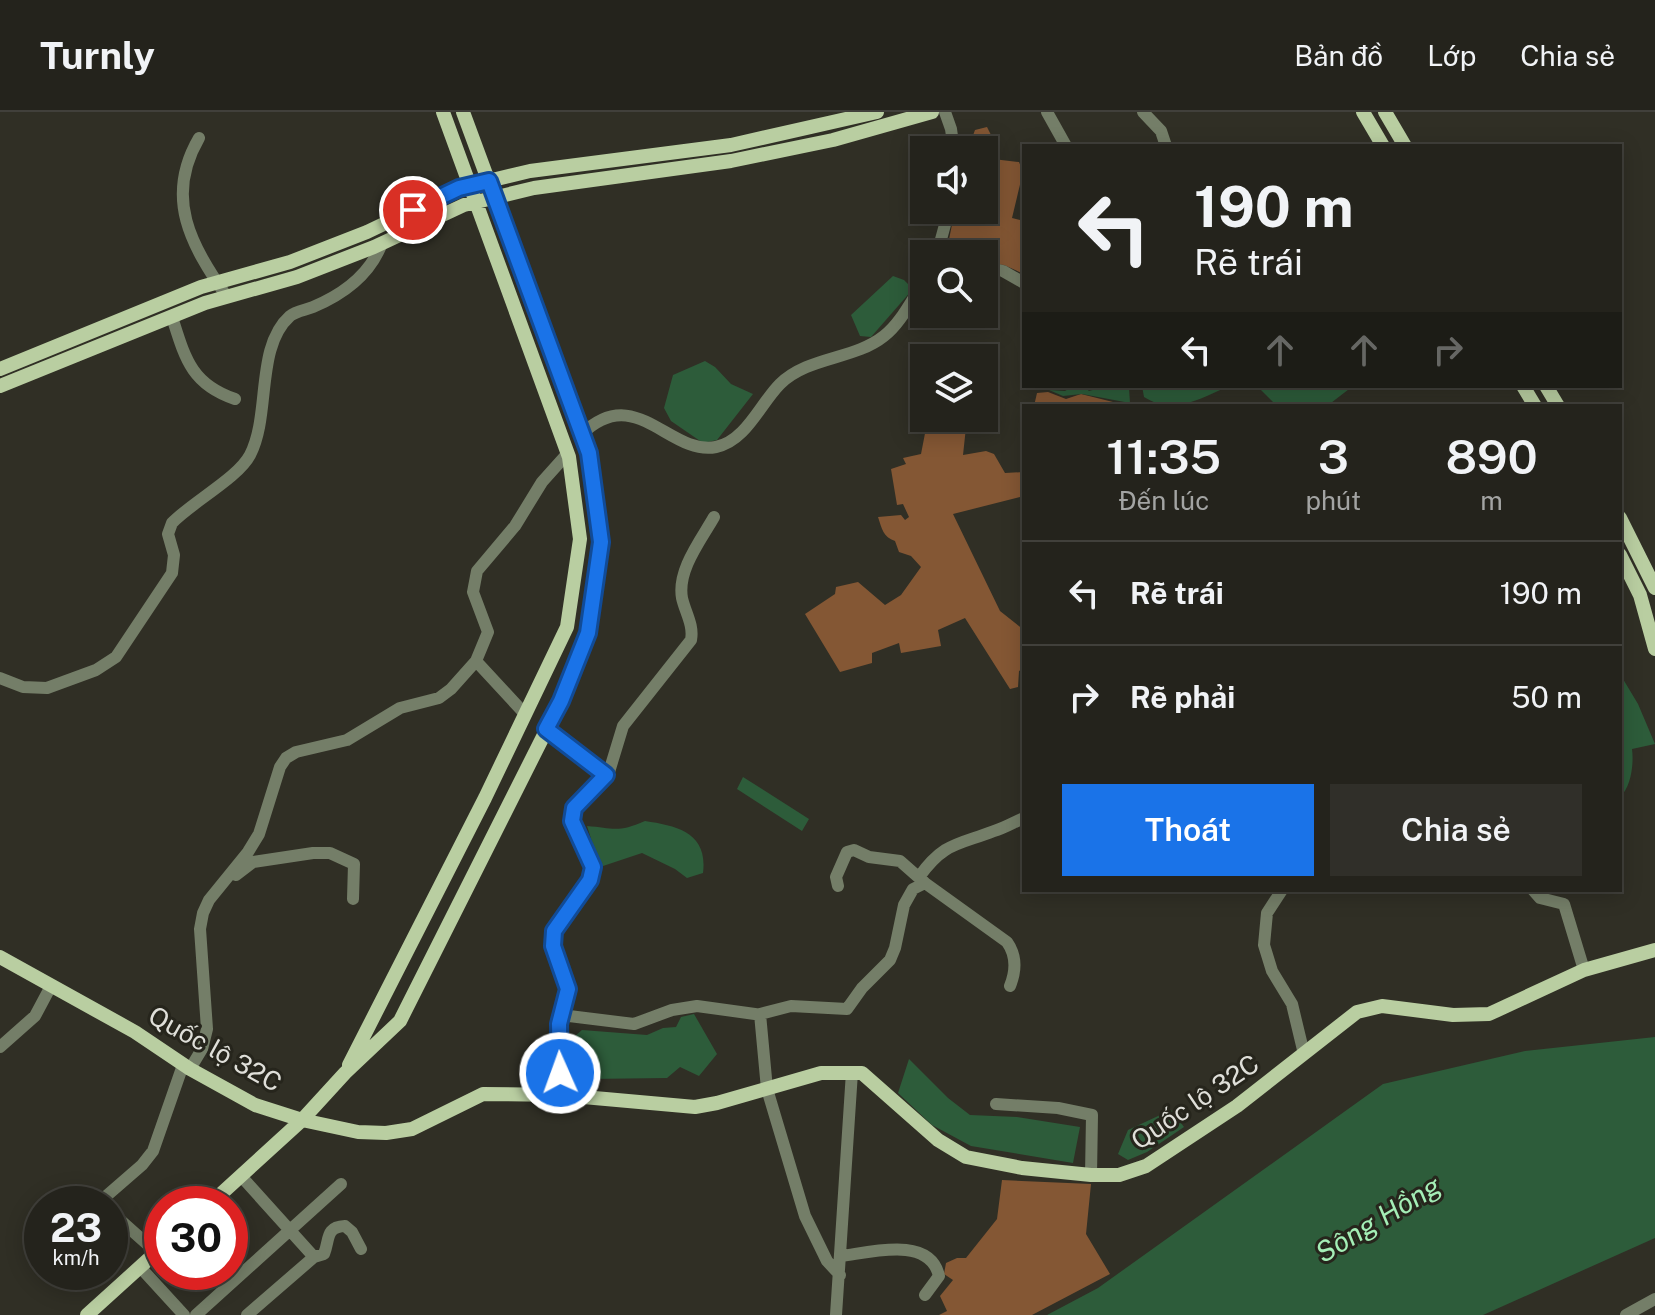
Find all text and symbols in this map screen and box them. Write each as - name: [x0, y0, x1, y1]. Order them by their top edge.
- text: Turnly: [40, 33, 155, 78]
- text: Bản đồ: [1294, 39, 1383, 72]
- text: Lớp: [1427, 39, 1476, 72]
- text: Chia sẻ: [1520, 39, 1615, 72]
- map controls: [910, 136, 998, 432]
- button: sound: [910, 136, 998, 224]
- text: 190 m: [1194, 174, 1354, 240]
- pin: [379, 176, 447, 244]
- icon: left: [1062, 176, 1166, 280]
- icon: arrive: [391, 188, 435, 232]
- button: search: [910, 240, 998, 328]
- text: Rẽ trái: [1194, 241, 1303, 283]
- icon: left: [1174, 328, 1218, 372]
- icon: ahead: [1258, 328, 1302, 372]
- icon: ahead: [1342, 328, 1386, 372]
- icon: right: [1426, 328, 1470, 372]
- button: layers: [910, 344, 998, 432]
- text: 11:35: [1106, 428, 1221, 485]
- text: 3: [1318, 428, 1349, 485]
- text: 890: [1445, 428, 1538, 485]
- text: Đến lúc: [1118, 485, 1209, 516]
- text: phút: [1305, 485, 1361, 516]
- text: m: [1480, 485, 1503, 516]
- icon: left: [1062, 571, 1106, 615]
- text: Rẽ trái: [1130, 575, 1224, 611]
- text: 190 m: [1500, 575, 1582, 611]
- icon: right: [1062, 675, 1106, 719]
- text: Rẽ phải: [1130, 679, 1235, 715]
- text: 50 m: [1511, 679, 1582, 715]
- button: Thoát: [1062, 784, 1314, 876]
- button: Chia sẻ: [1330, 784, 1582, 876]
- street label: Quốc lộ 32C: [143, 999, 287, 1098]
- position arrow: [518, 1031, 602, 1115]
- street label: Quốc lộ 32C: [1125, 1048, 1264, 1156]
- water label: Sông Hồng: [1309, 1168, 1447, 1269]
- speed limit sign: 30: [144, 1186, 248, 1290]
- text: 23: [50, 1204, 102, 1251]
- text: km/h: [52, 1246, 100, 1270]

